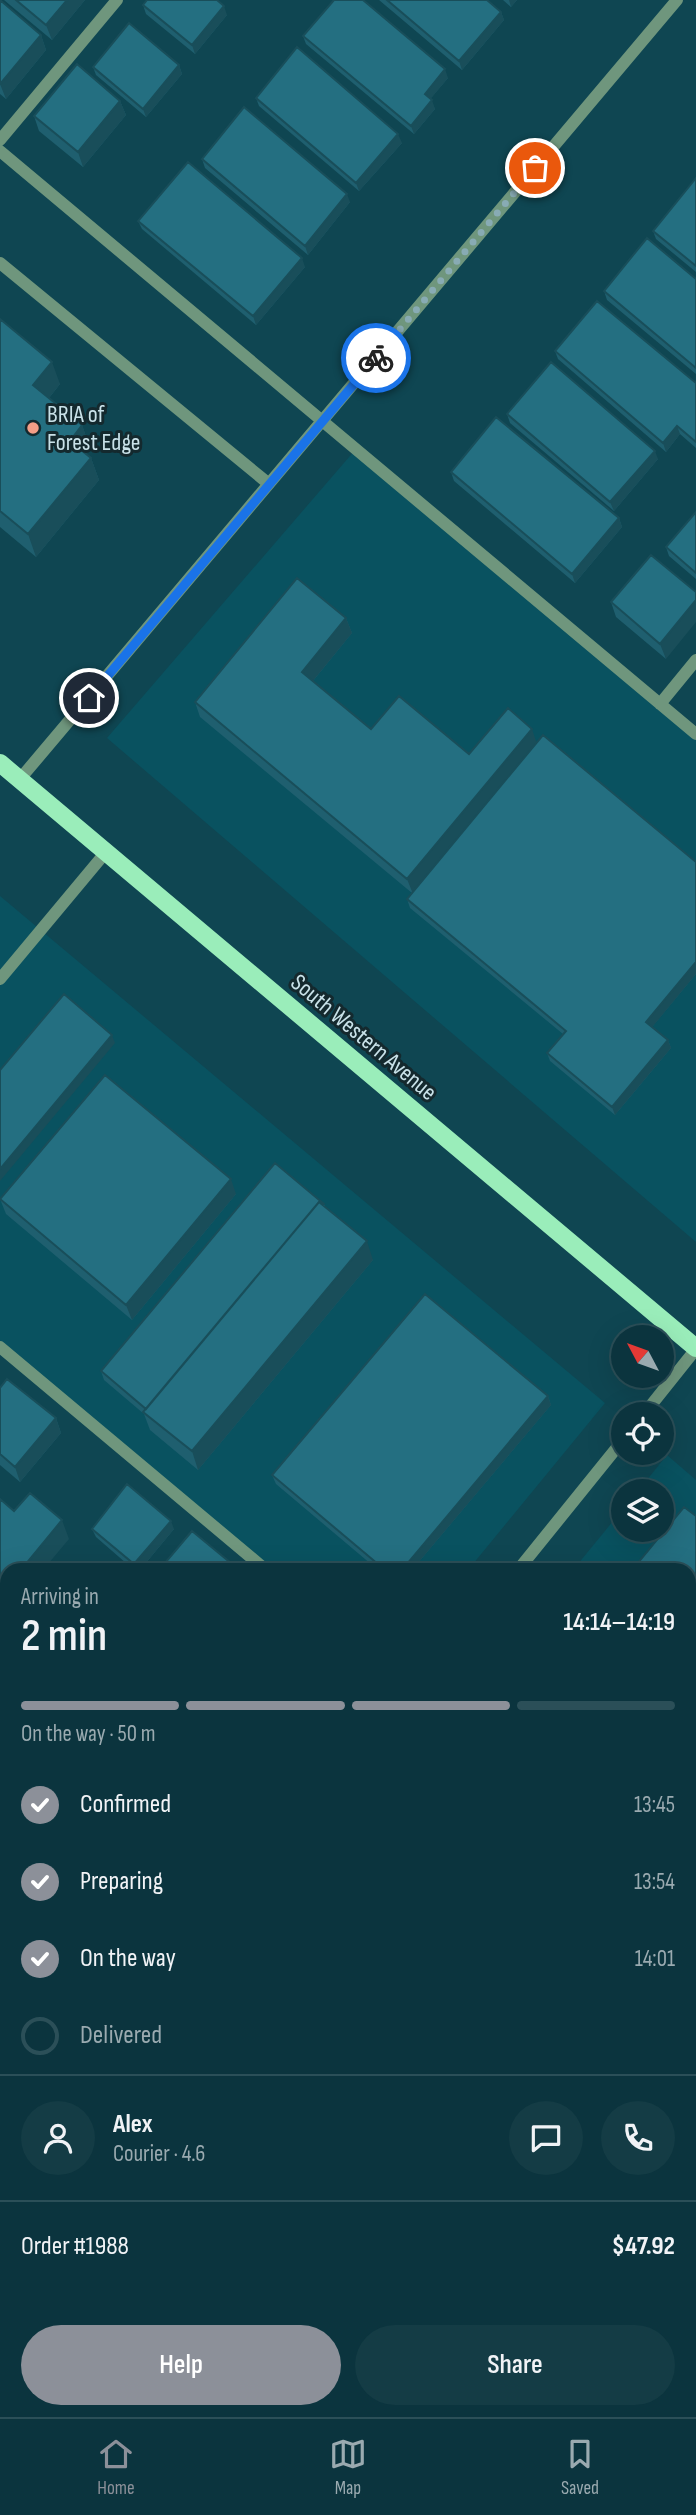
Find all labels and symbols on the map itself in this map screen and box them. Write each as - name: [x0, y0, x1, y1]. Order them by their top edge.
- pin: [505, 138, 565, 198]
- courier: [341, 323, 411, 393]
- place label: BRIA of Forest Edge: [47, 400, 141, 457]
- marker: BRIA of Forest Edge: [25, 420, 41, 436]
- pin: [59, 668, 119, 728]
- street label: South Western Avenue: [285, 968, 443, 1107]
- north arrow: [611, 1325, 674, 1388]

